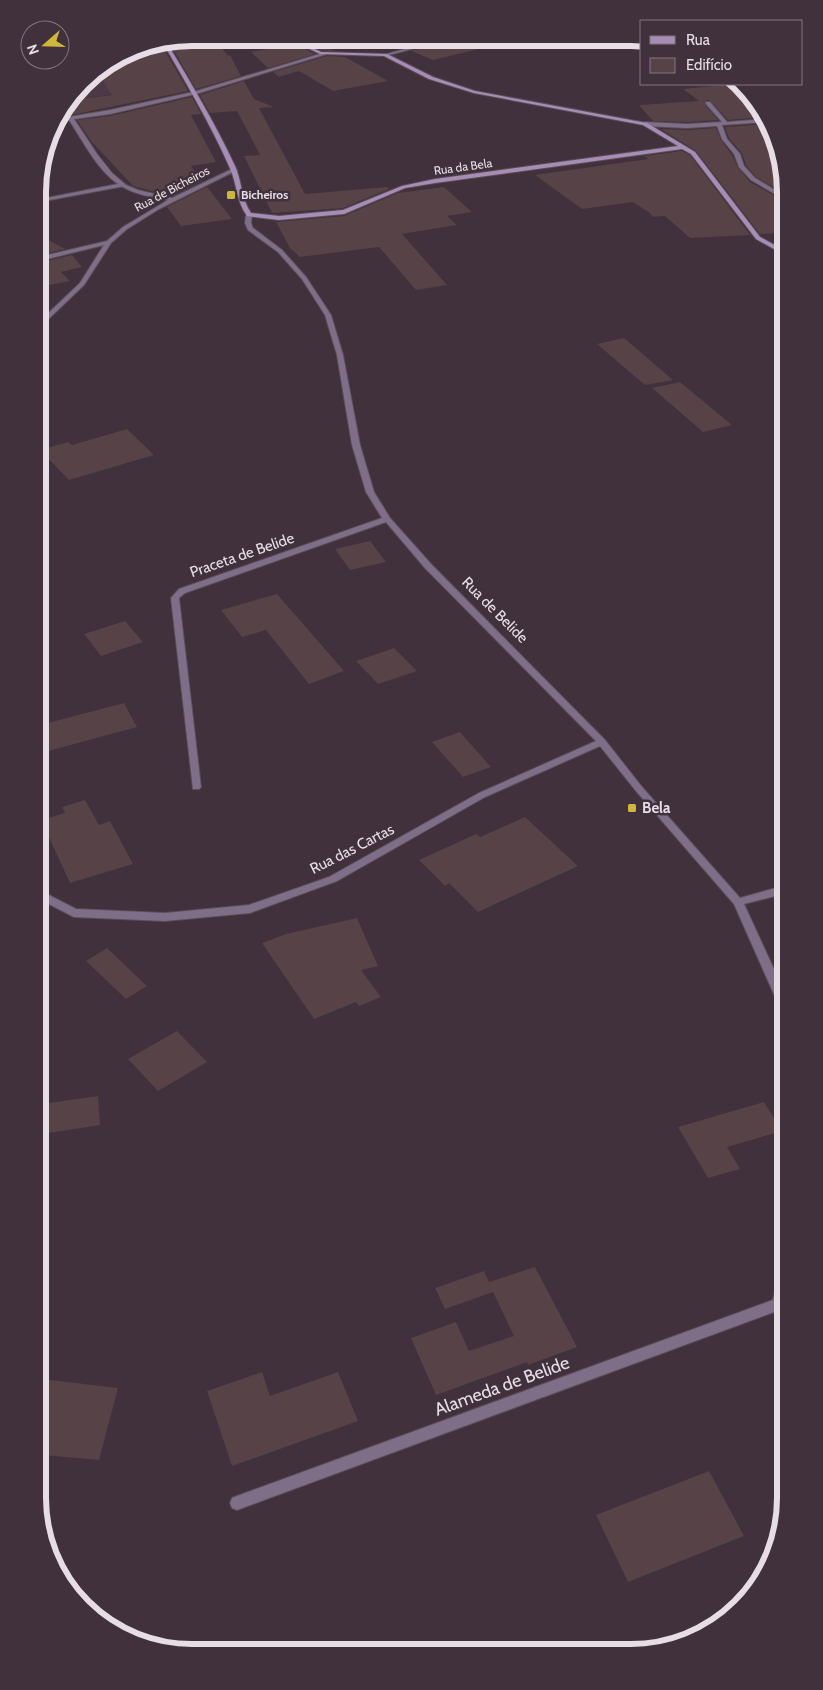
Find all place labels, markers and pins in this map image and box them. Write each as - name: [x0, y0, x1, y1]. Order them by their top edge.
- place label: Bicheiros: [241, 187, 288, 202]
- marker: Bicheiros: [225, 189, 237, 201]
- place label: Bela: [642, 799, 671, 817]
- marker: Bela: [626, 802, 638, 814]

